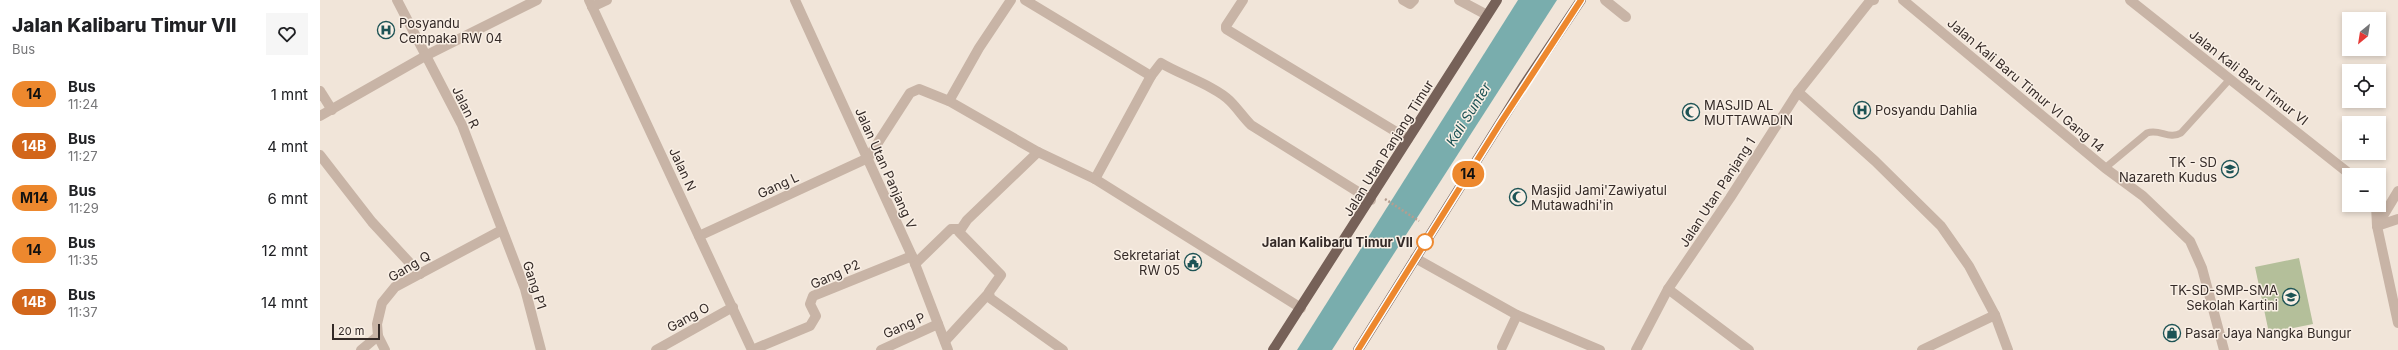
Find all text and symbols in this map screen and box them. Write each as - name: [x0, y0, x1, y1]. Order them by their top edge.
- north arrow: [2342, 12, 2386, 56]
- map controls: [2342, 12, 2386, 212]
- button: heart: [266, 13, 308, 55]
- text: Jalan Kalibaru Timur VII: [12, 14, 236, 37]
- place label: Posyandu Cempaka RW 04: [399, 15, 502, 46]
- street label: Jalan Kali Baru Timur VI Gang 14: [1944, 15, 2108, 155]
- hospital icon: Posyandu Cempaka RW 04: [376, 20, 396, 40]
- street label: Jalan Kali Baru Timur VI: [2186, 26, 2312, 128]
- text: Bus: [12, 41, 35, 57]
- button: locate: [2342, 64, 2386, 108]
- text: Bus: [68, 77, 96, 96]
- street label: Jalan Utan Panjang Timur: [1339, 77, 1437, 219]
- water label: Kali Sunter: [1442, 79, 1495, 149]
- street label: Jalan R: [449, 83, 483, 131]
- text: 14: [26, 85, 42, 102]
- text: 1 mnt: [271, 85, 308, 104]
- text: 11:24: [68, 96, 98, 112]
- place label: MASJID AL MUTTAWADIN: [1704, 97, 1793, 128]
- hospital icon: Posyandu Dahlia: [1852, 100, 1872, 120]
- mosque icon: MASJID AL MUTTAWADIN: [1681, 102, 1701, 122]
- place label: Posyandu Dahlia: [1875, 102, 1977, 118]
- street label: Jalan Utan Panjang V: [852, 105, 920, 231]
- button: +: [2342, 116, 2386, 160]
- text: Bus: [68, 129, 96, 148]
- street label: Jalan Utan Panjang 1: [1676, 134, 1758, 250]
- text: 14B: [22, 137, 46, 154]
- text: 4 mnt: [267, 137, 308, 156]
- street label: Jalan N: [666, 145, 700, 193]
- text: 11:27: [68, 148, 98, 164]
- place label: TK - SD Nazareth Kudus: [2119, 154, 2217, 185]
- school or university icon: TK - SD Nazareth Kudus: [2220, 159, 2240, 179]
- line badge: 14: [1450, 161, 1486, 187]
- text: 14: [1460, 165, 1476, 182]
- button: −: [2342, 168, 2386, 212]
- street label: Gang L: [755, 169, 801, 201]
- text: Bus: [69, 181, 96, 200]
- place label: Masjid Jami'Zawiyatul Mutawadhi'in: [1531, 182, 1667, 213]
- mosque icon: Masjid Jami'Zawiyatul Mutawadhi'in: [1508, 187, 1528, 207]
- text: M14: [20, 189, 49, 206]
- text: 6 mnt: [268, 189, 308, 208]
- text: 11:29: [69, 200, 99, 216]
- text: Bus: [68, 233, 96, 252]
- marker: Jalan Kalibaru Timur VII: [1416, 233, 1434, 251]
- place label: Jalan Kalibaru Timur VII: [1262, 234, 1413, 250]
- text: 14: [26, 241, 42, 258]
- text: 12 mnt: [262, 241, 308, 260]
- street label: Gang Q: [385, 247, 433, 285]
- place label: Sekretariat RW 05: [1113, 247, 1180, 278]
- text: 11:35: [68, 252, 98, 268]
- public building icon: Sekretariat RW 05: [1183, 252, 1203, 272]
- street label: Gang P2: [808, 256, 862, 292]
- street label: Gang P1: [520, 259, 550, 311]
- place label: TK-SD-SMP-SMA Sekolah Kartini: [2170, 282, 2278, 313]
- text: Bus: [68, 285, 96, 304]
- school or university icon: TK-SD-SMP-SMA Sekolah Kartini: [2281, 287, 2301, 307]
- text: 14B: [22, 293, 46, 310]
- text: 14 mnt: [261, 293, 308, 312]
- street label: Gang O: [664, 299, 712, 335]
- text: 11:37: [68, 304, 98, 320]
- street label: Gang P: [880, 309, 928, 341]
- scale bar: [332, 322, 380, 341]
- shop icon: Pasar Jaya Nangka Bungur: [2162, 323, 2182, 343]
- text: 20 m: [338, 324, 364, 338]
- place label: Pasar Jaya Nangka Bungur: [2185, 325, 2351, 341]

